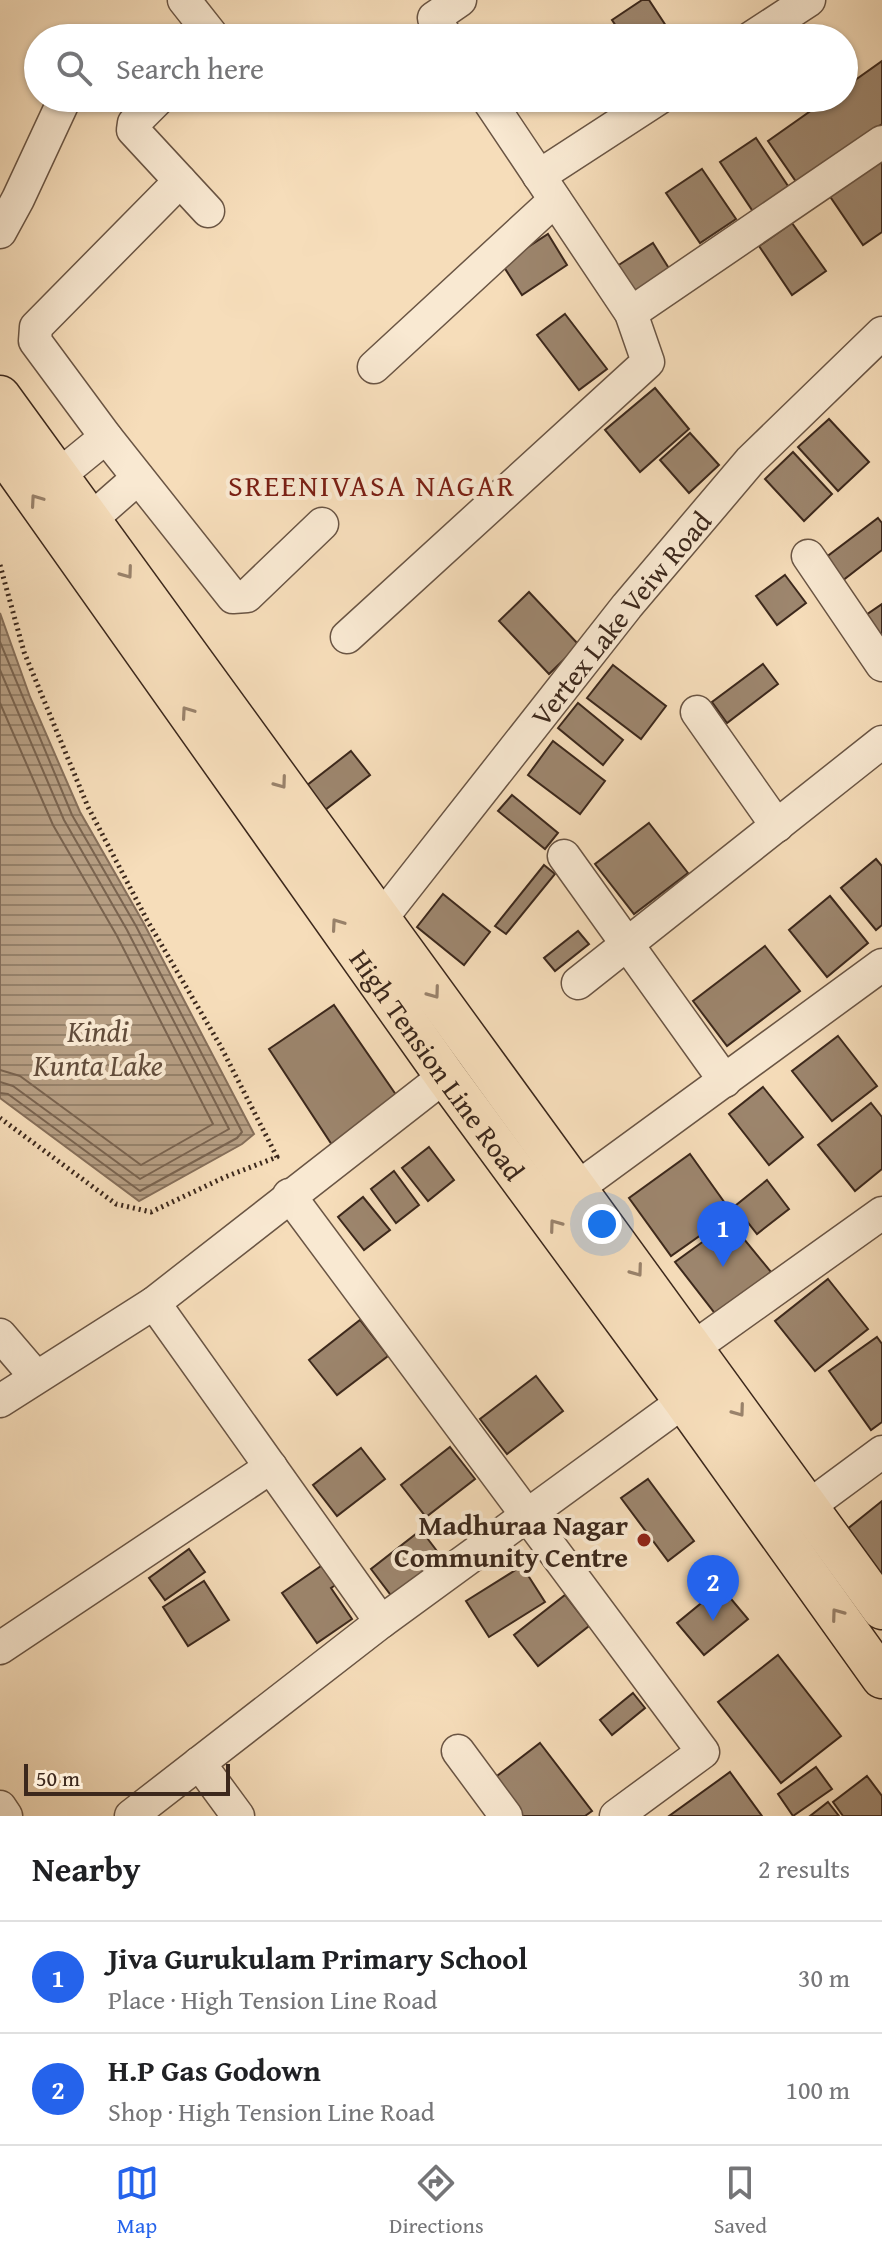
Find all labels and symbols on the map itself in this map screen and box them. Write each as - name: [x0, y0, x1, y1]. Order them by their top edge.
- district label: SREENIVASA NAGAR: [228, 463, 516, 507]
- one-way arrow: [32, 494, 46, 508]
- street label: Vertex Lake Veiw Road: [520, 501, 720, 734]
- one-way arrow: [118, 564, 132, 579]
- one-way arrow: [182, 706, 197, 721]
- one-way arrow: [271, 774, 285, 789]
- one-way arrow: [332, 919, 347, 933]
- street label: High Tension Line Road: [341, 940, 535, 1188]
- one-way arrow: [424, 984, 439, 999]
- water label: Kindi Kunta Lake: [32, 1009, 163, 1087]
- pin: 1: [697, 1201, 749, 1267]
- your location: [582, 1204, 622, 1244]
- one-way arrow: [551, 1220, 565, 1234]
- one-way arrow: [627, 1262, 642, 1277]
- one-way arrow: [729, 1402, 744, 1416]
- place label: Madhuraa Nagar Community Centre: [394, 1504, 628, 1577]
- marker: Madhuraa Nagar Community Centre: [635, 1531, 653, 1549]
- pin: 2: [687, 1555, 739, 1621]
- one-way arrow: [832, 1609, 847, 1623]
- scale bar: [24, 1760, 230, 1796]

